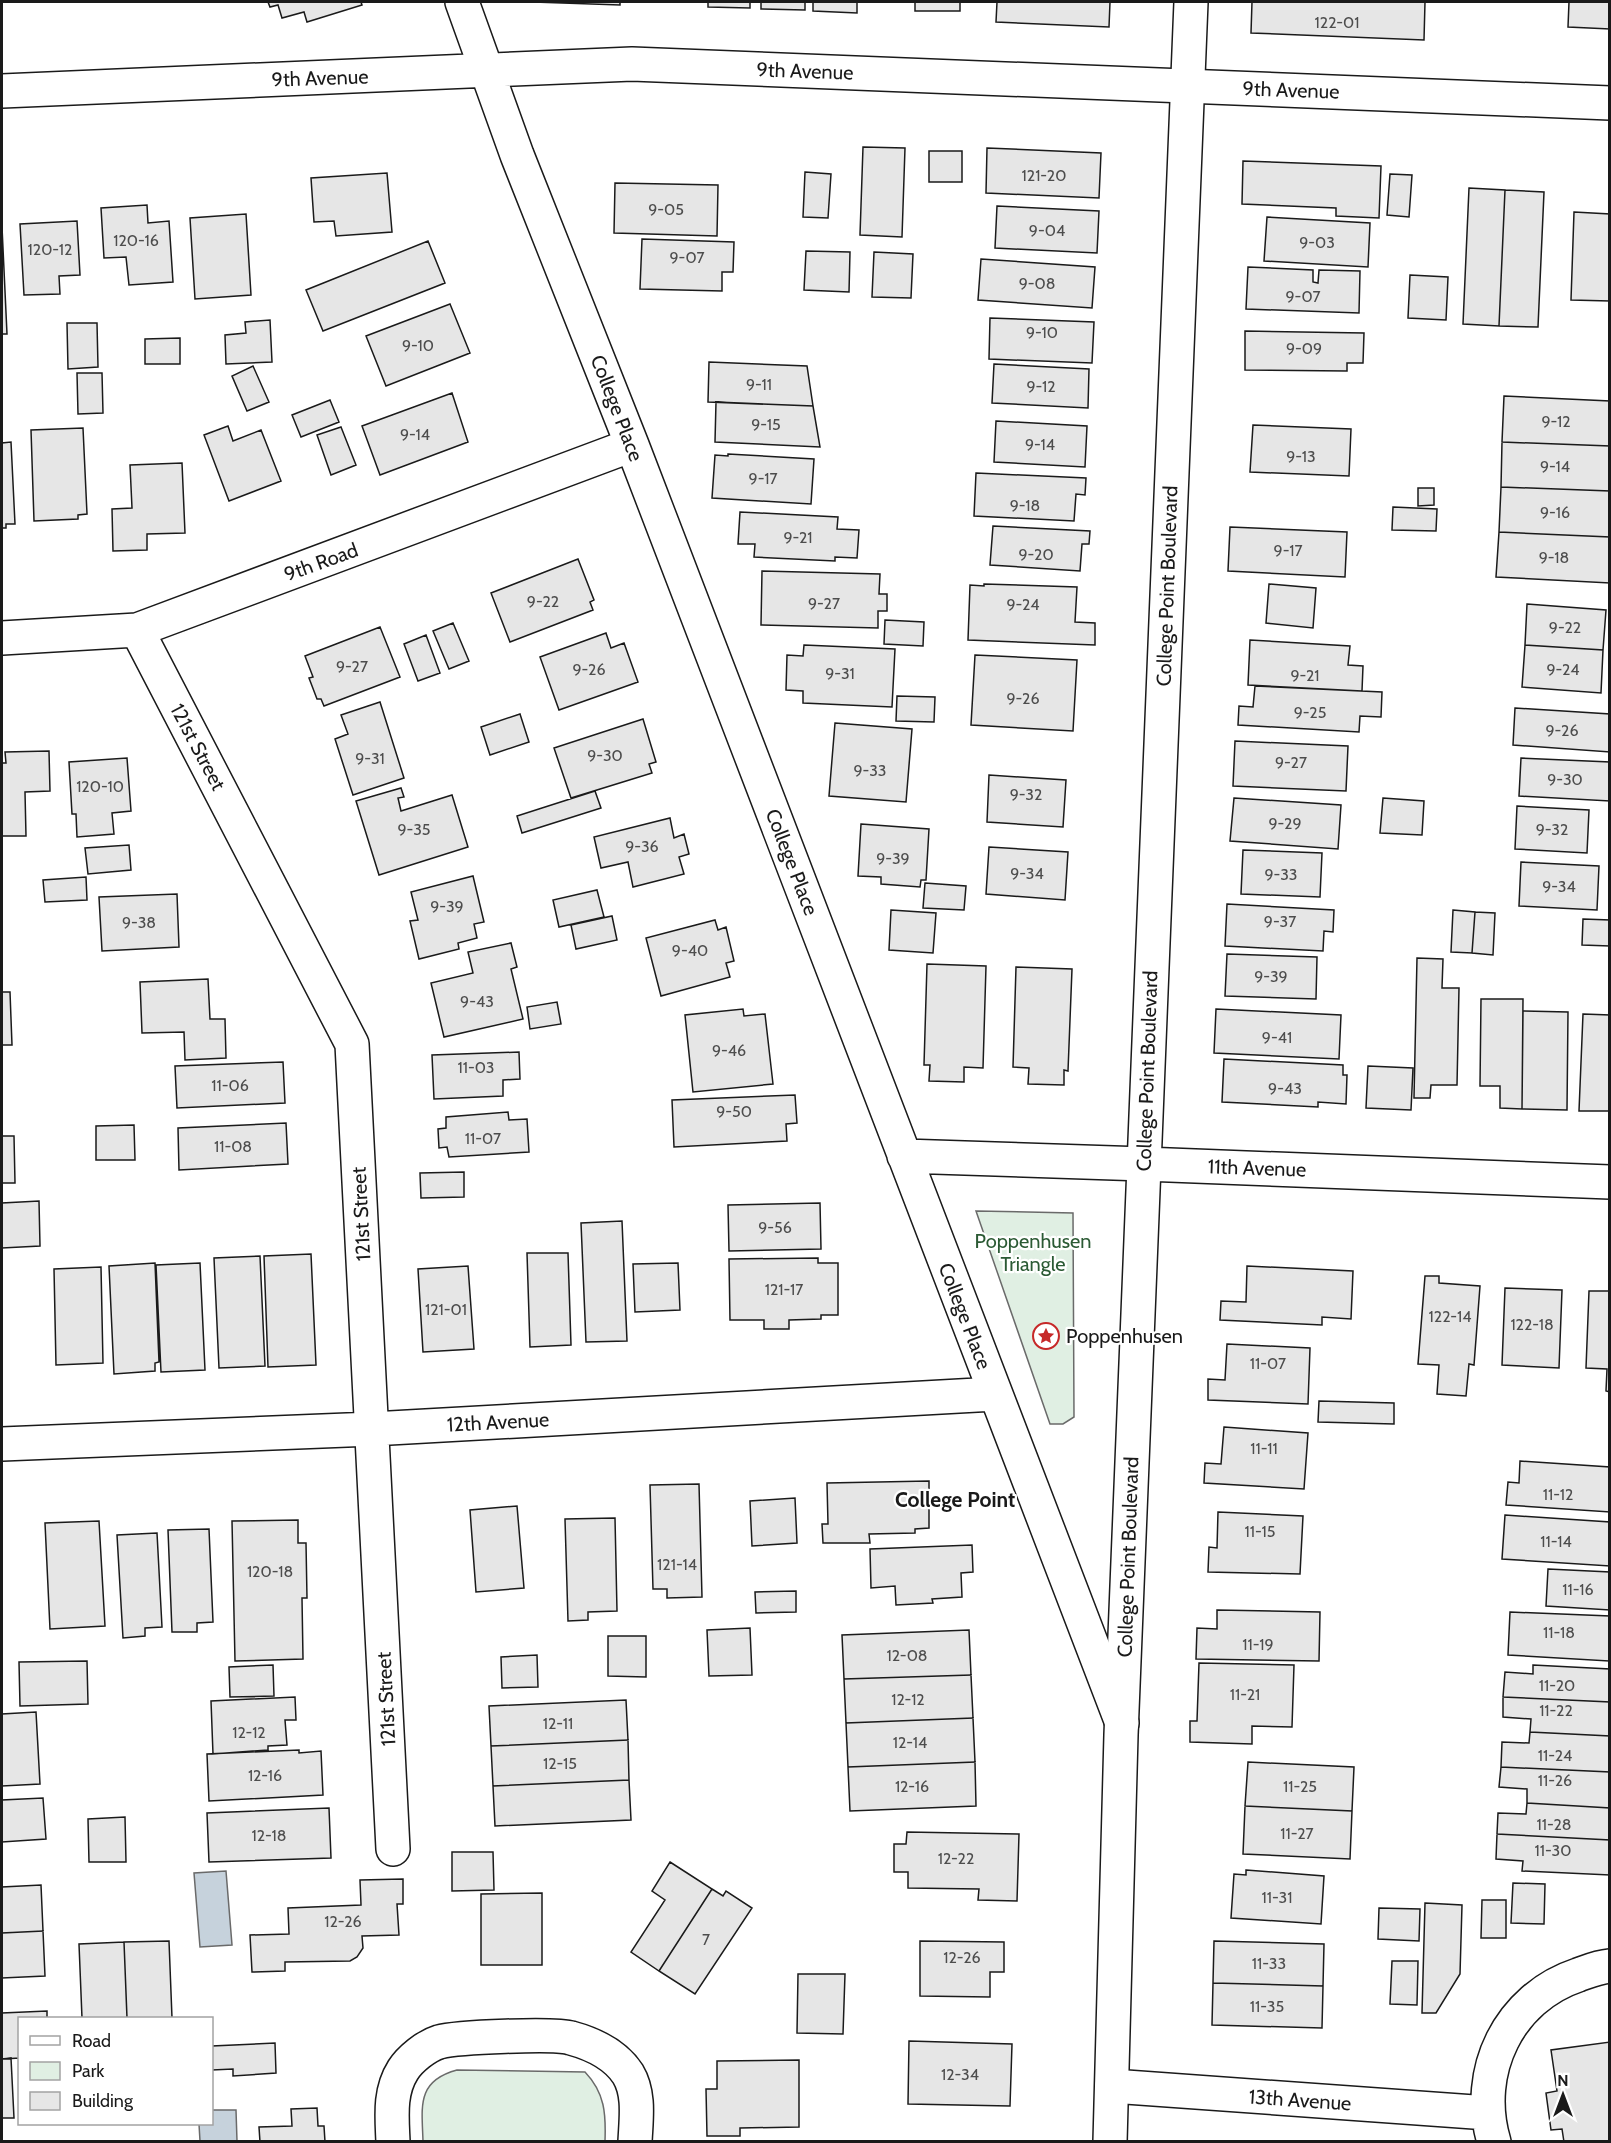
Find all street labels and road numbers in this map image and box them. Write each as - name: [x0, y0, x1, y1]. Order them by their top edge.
- street label: 9th Avenue: [756, 57, 854, 85]
- street label: 9th Avenue: [271, 64, 369, 92]
- street label: 9th Avenue: [1242, 76, 1340, 104]
- street label: College Place: [586, 351, 648, 465]
- street label: College Point Boulevard: [1152, 485, 1182, 687]
- street label: 9th Road: [281, 538, 361, 586]
- street label: 121st Street: [165, 700, 231, 795]
- street label: College Place: [761, 805, 823, 919]
- street label: College Point Boulevard: [1132, 970, 1162, 1172]
- street label: 11th Avenue: [1207, 1154, 1307, 1182]
- street label: 121st Street: [347, 1166, 375, 1262]
- street label: College Place: [934, 1259, 996, 1373]
- street label: 12th Avenue: [446, 1407, 550, 1437]
- street label: College Point Boulevard: [1113, 1456, 1143, 1658]
- street label: 121st Street: [372, 1651, 400, 1747]
- street label: 13th Avenue: [1248, 2084, 1352, 2116]

